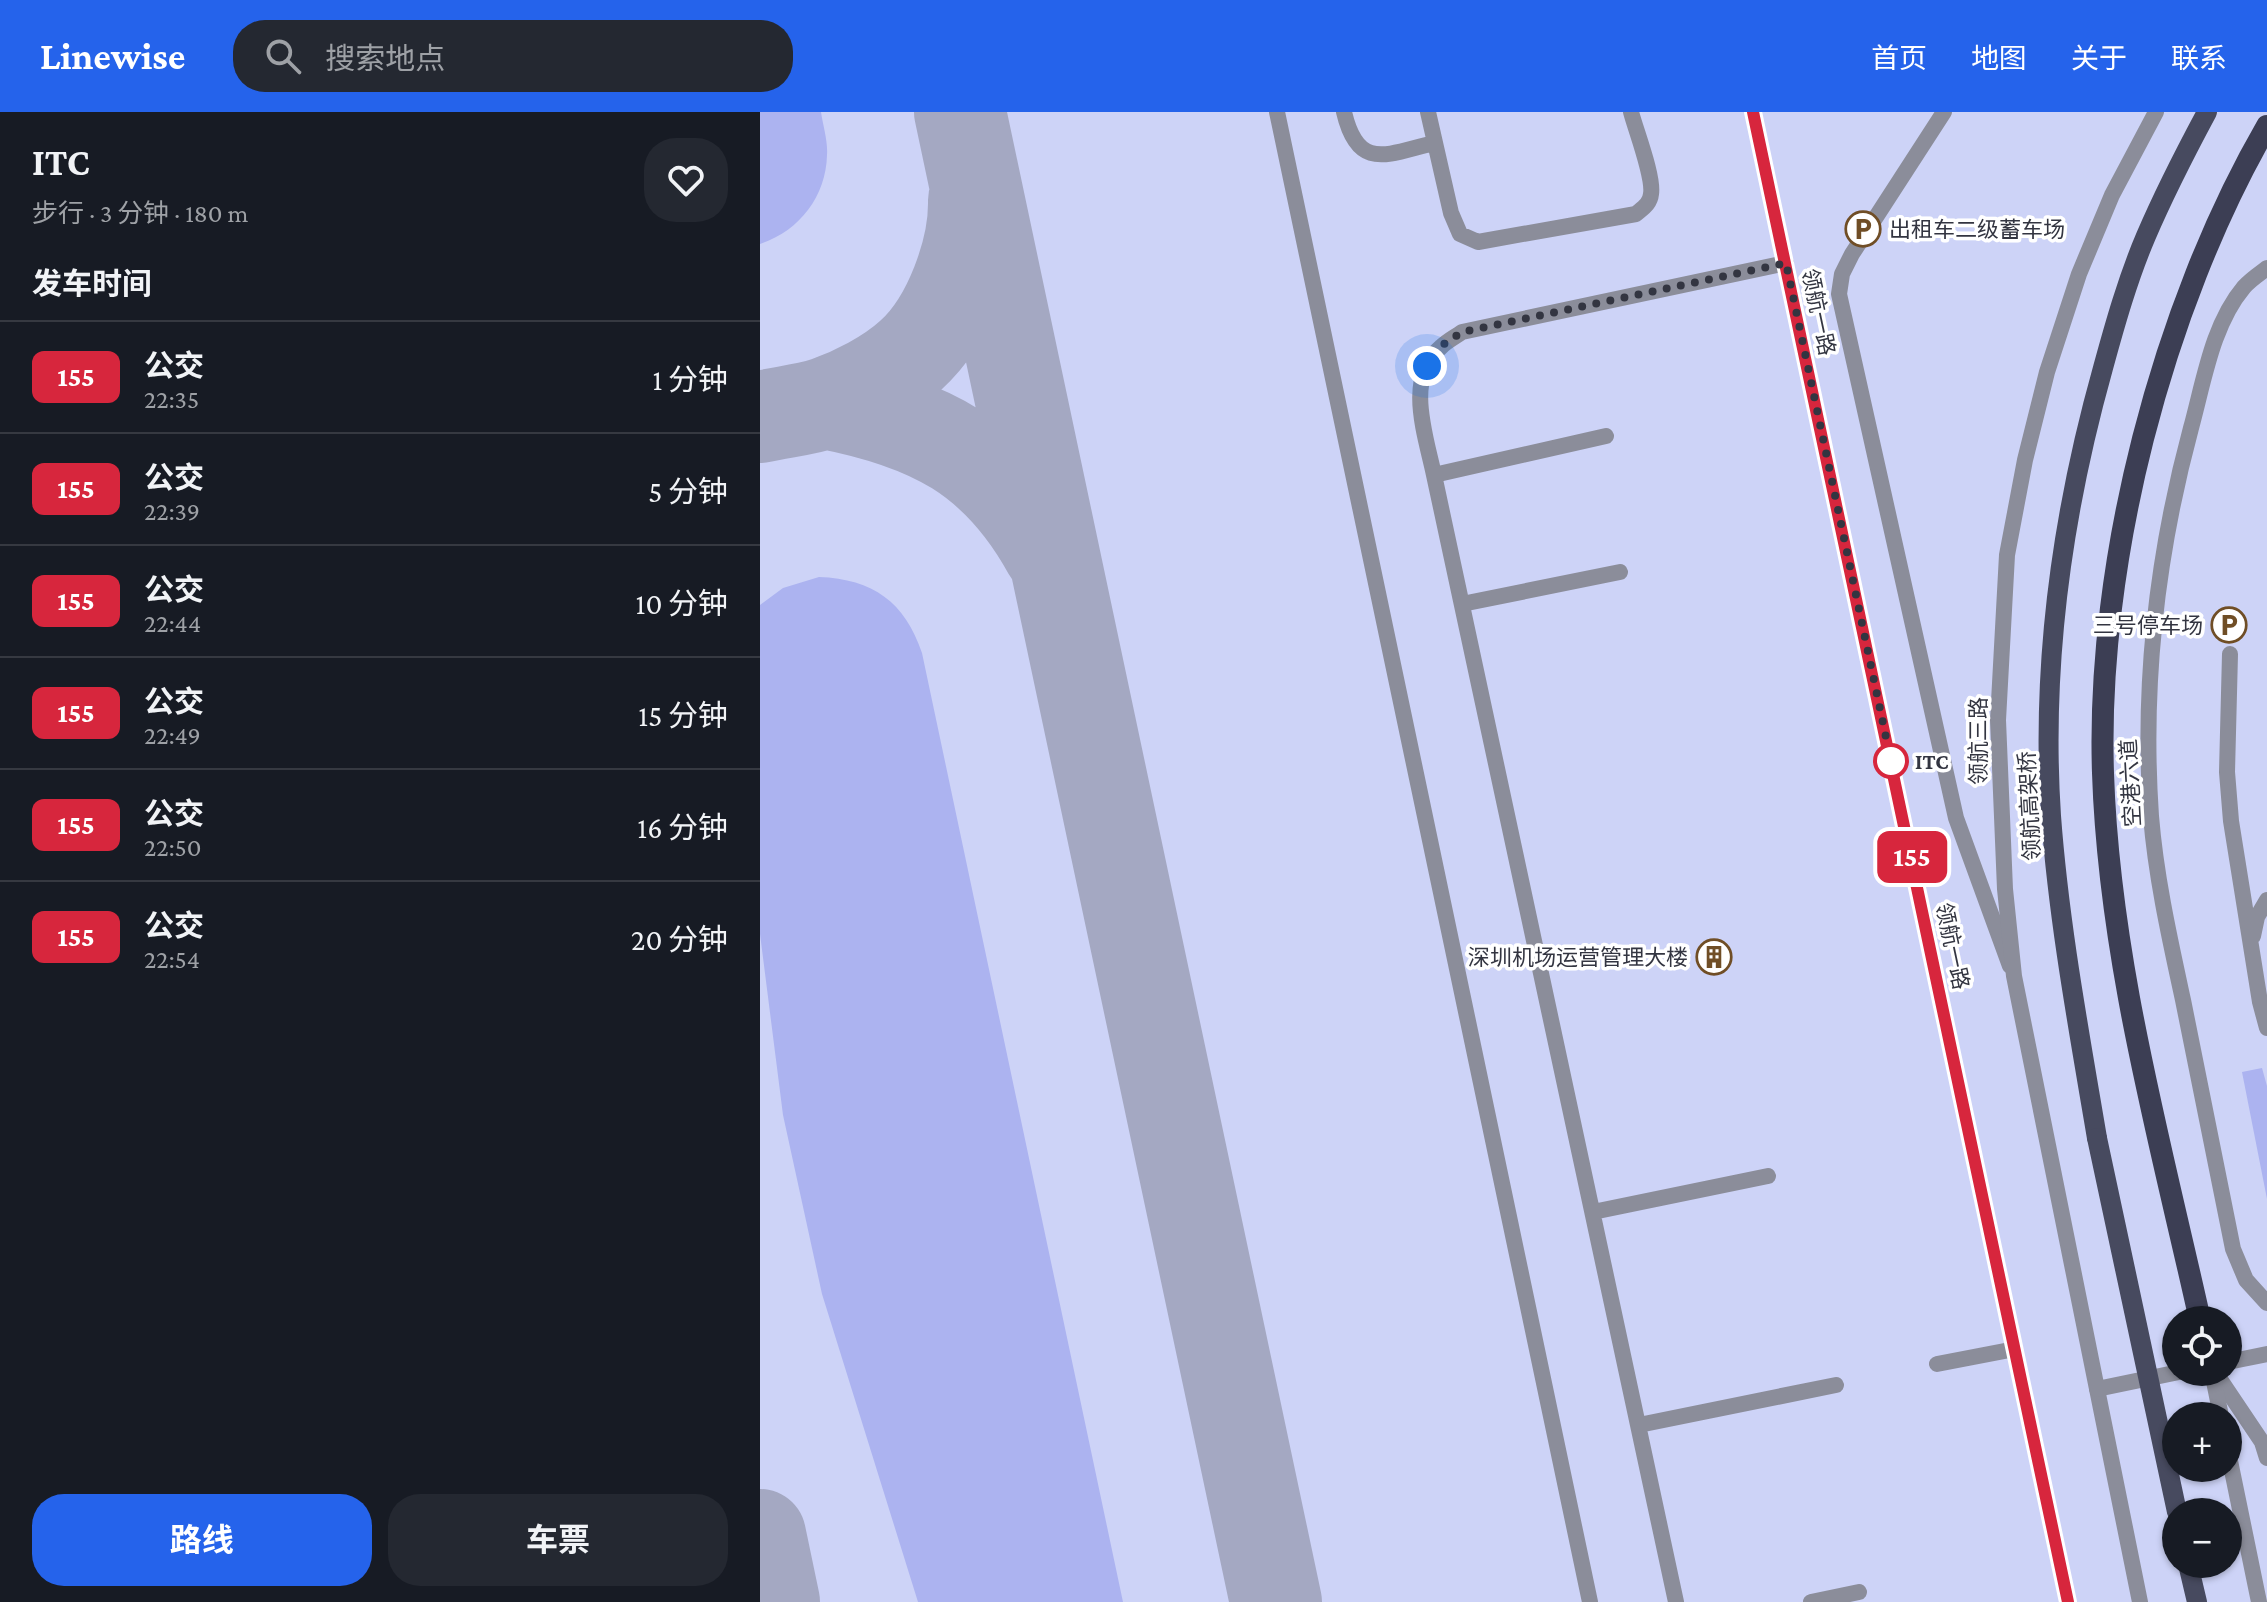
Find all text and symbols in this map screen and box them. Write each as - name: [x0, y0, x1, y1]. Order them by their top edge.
- search box: [233, 20, 793, 92]
- icon: search: [261, 34, 305, 78]
- text: Linewise: [40, 35, 185, 77]
- text: 搜索地点: [325, 42, 445, 75]
- text: 首页: [1871, 43, 1927, 74]
- text: 地图: [1971, 43, 2027, 74]
- text: 关于: [2071, 43, 2127, 74]
- text: 联系: [2171, 43, 2227, 74]
- button: heart: [644, 138, 728, 222]
- text: ITC: [32, 141, 90, 183]
- text: 步行 · 3 分钟 · 180 m: [32, 199, 248, 228]
- parking icon: 出租车二级蓄车场: [1844, 210, 1882, 248]
- place label: 出租车二级蓄车场: [1889, 217, 2065, 242]
- street label: 领航一路: [1797, 266, 1840, 358]
- text: 发车时间: [32, 267, 152, 300]
- your location: [1407, 346, 1447, 386]
- text: 公交: [144, 349, 204, 382]
- text: 155: [57, 361, 95, 392]
- text: 1 分钟: [652, 363, 728, 396]
- text: 22:35: [144, 385, 199, 414]
- text: 公交: [144, 461, 204, 494]
- text: 155: [57, 473, 95, 504]
- text: 5 分钟: [648, 475, 728, 508]
- text: 22:39: [144, 497, 200, 526]
- text: 公交: [144, 573, 204, 606]
- text: 155: [57, 585, 95, 616]
- text: 10 分钟: [635, 587, 728, 620]
- parking icon: 三号停车场: [2210, 606, 2248, 644]
- text: 22:44: [144, 609, 201, 638]
- place label: 三号停车场: [2093, 613, 2203, 638]
- text: 公交: [144, 685, 204, 718]
- text: 155: [57, 697, 95, 728]
- street label: 领航三路: [1966, 697, 1991, 785]
- text: 15 分钟: [638, 699, 728, 732]
- text: 22:49: [144, 721, 201, 750]
- street label: 空港六道: [2116, 738, 2145, 828]
- marker: ITC: [1874, 744, 1908, 778]
- place label: ITC: [1915, 749, 1949, 774]
- street label: 领航高架桥: [2014, 750, 2045, 862]
- text: 公交: [144, 797, 204, 830]
- text: 155: [57, 809, 95, 840]
- text: 16 分钟: [637, 811, 728, 844]
- line badge: 155: [1866, 831, 1958, 883]
- text: 22:50: [144, 833, 202, 862]
- text: 155: [1893, 841, 1931, 872]
- street label: 领航一路: [1931, 900, 1974, 992]
- text: 公交: [144, 909, 204, 942]
- text: 155: [57, 921, 95, 952]
- text: 20 分钟: [631, 923, 728, 956]
- building icon: 深圳机场运营管理大楼: [1695, 938, 1733, 976]
- text: 22:54: [144, 945, 200, 974]
- place label: 深圳机场运营管理大楼: [1468, 945, 1688, 970]
- map controls: [2162, 1306, 2242, 1578]
- button: locate: [2162, 1306, 2242, 1386]
- button: +: [2162, 1402, 2242, 1482]
- button: 路线: [32, 1494, 372, 1586]
- button: 车票: [388, 1494, 728, 1586]
- button: −: [2162, 1498, 2242, 1578]

